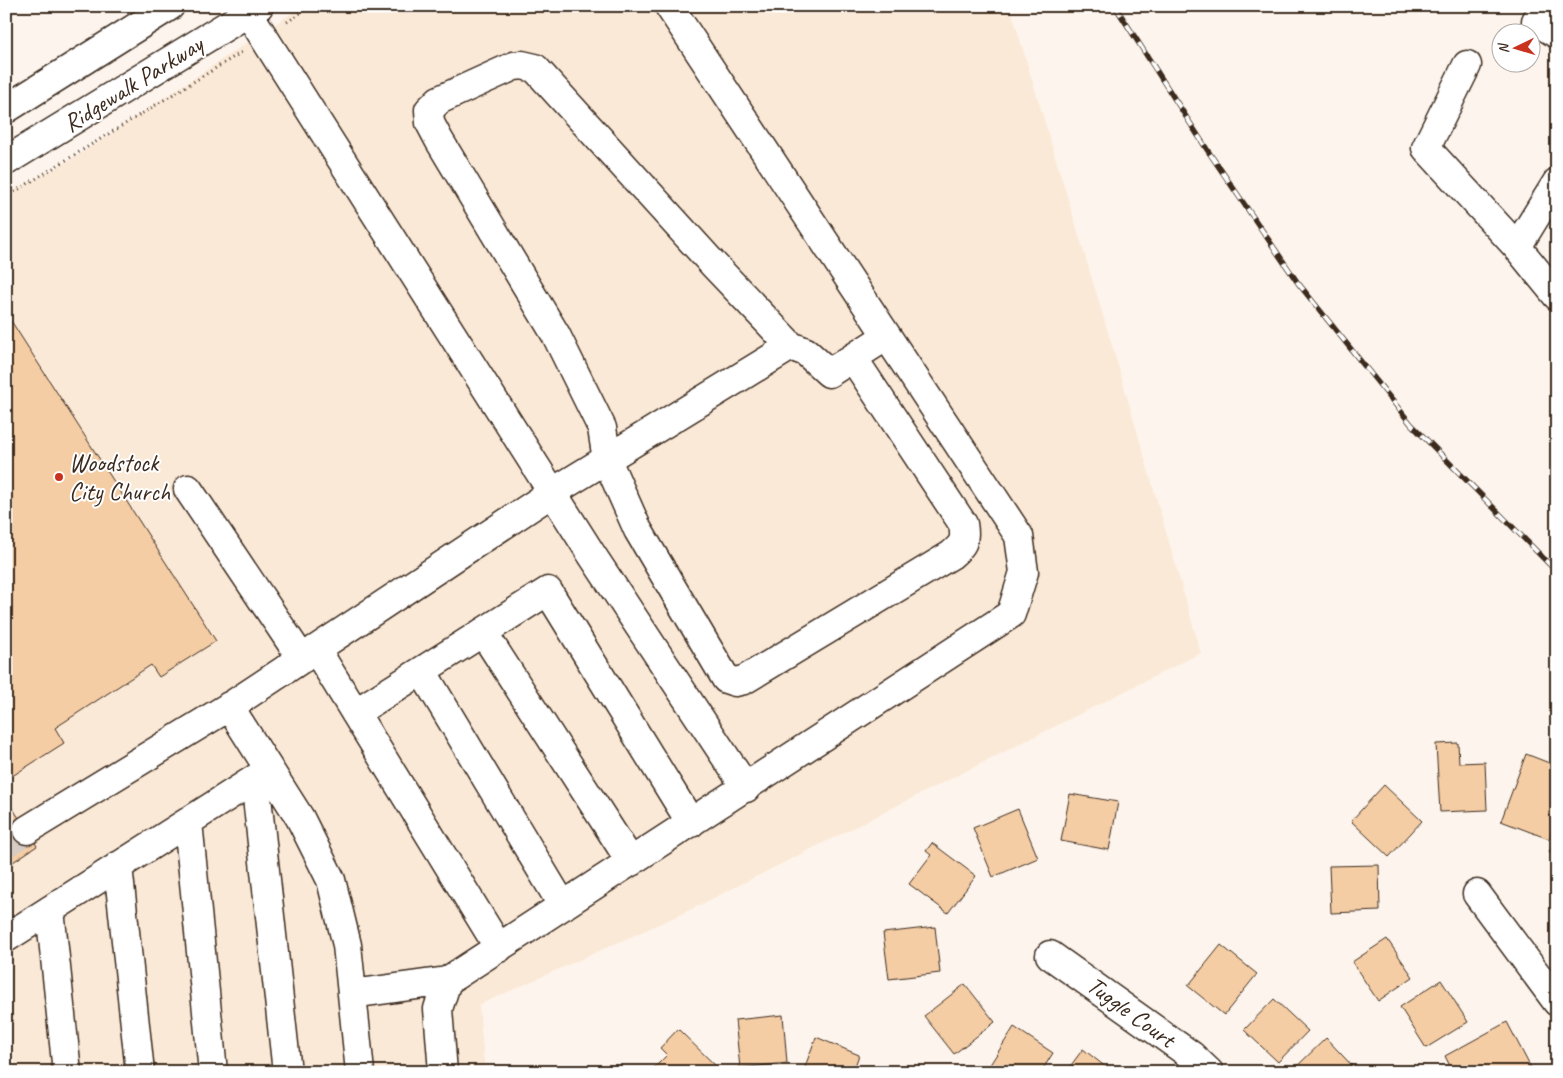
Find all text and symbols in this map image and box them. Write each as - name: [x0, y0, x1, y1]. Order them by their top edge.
- north arrow: [1490, 22, 1540, 72]
- street label: Ridgewalk Parkway: [57, 27, 211, 140]
- text: N: [1494, 42, 1512, 54]
- place label: Woodstock City Church: [69, 447, 171, 508]
- marker: Woodstock City Church: [53, 471, 65, 483]
- street label: Tuggle Court: [1080, 969, 1184, 1056]

